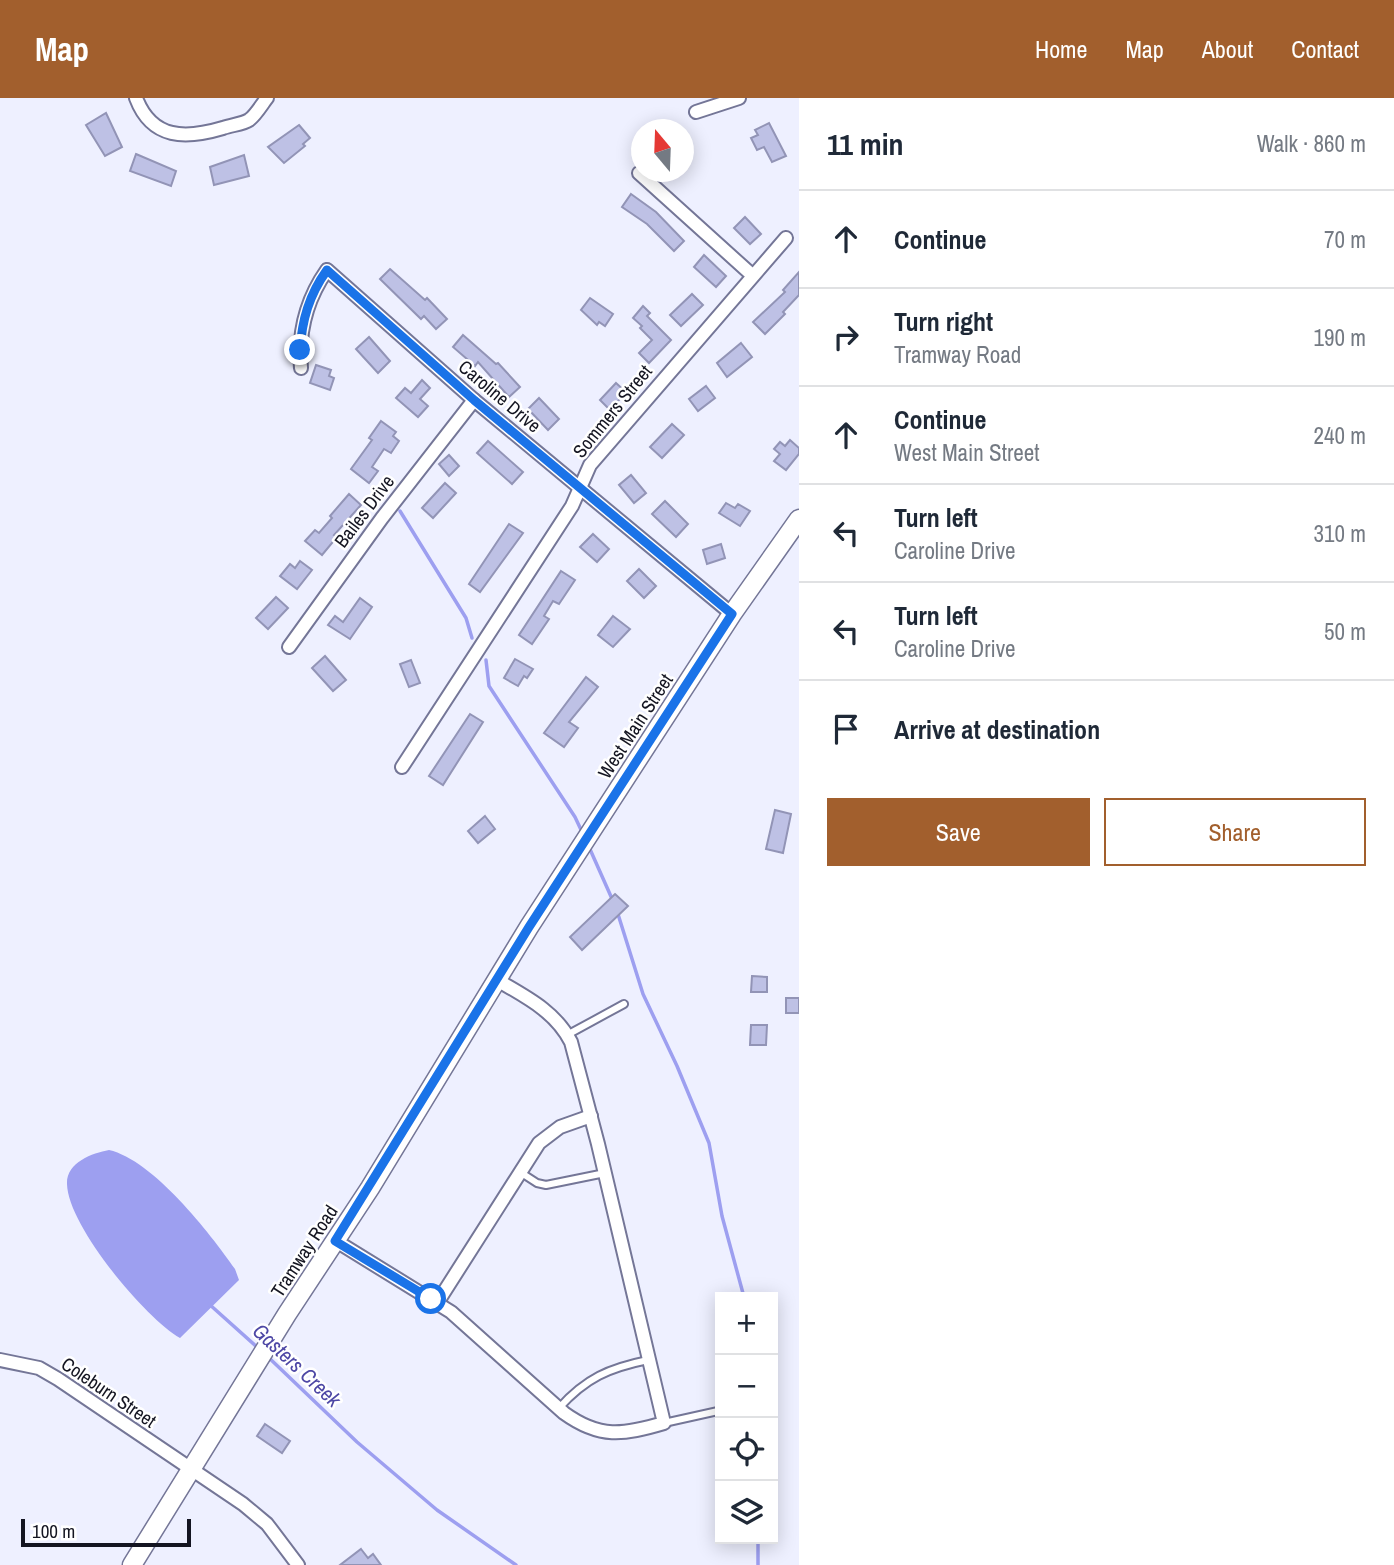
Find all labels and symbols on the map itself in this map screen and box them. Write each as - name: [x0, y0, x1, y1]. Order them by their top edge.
- north arrow: [631, 119, 694, 182]
- route end: [284, 334, 315, 365]
- street label: Caroline Drive: [453, 354, 547, 438]
- street label: Sommers Street: [566, 359, 658, 463]
- street label: Bailes Drive: [328, 469, 400, 553]
- street label: West Main Street: [591, 668, 679, 783]
- street label: Tramway Road: [264, 1200, 344, 1302]
- route start: [415, 1283, 446, 1314]
- water label: Gasters Creek: [247, 1317, 348, 1414]
- street label: Coleburn Street: [56, 1351, 162, 1434]
- scale bar: [21, 1516, 191, 1548]

